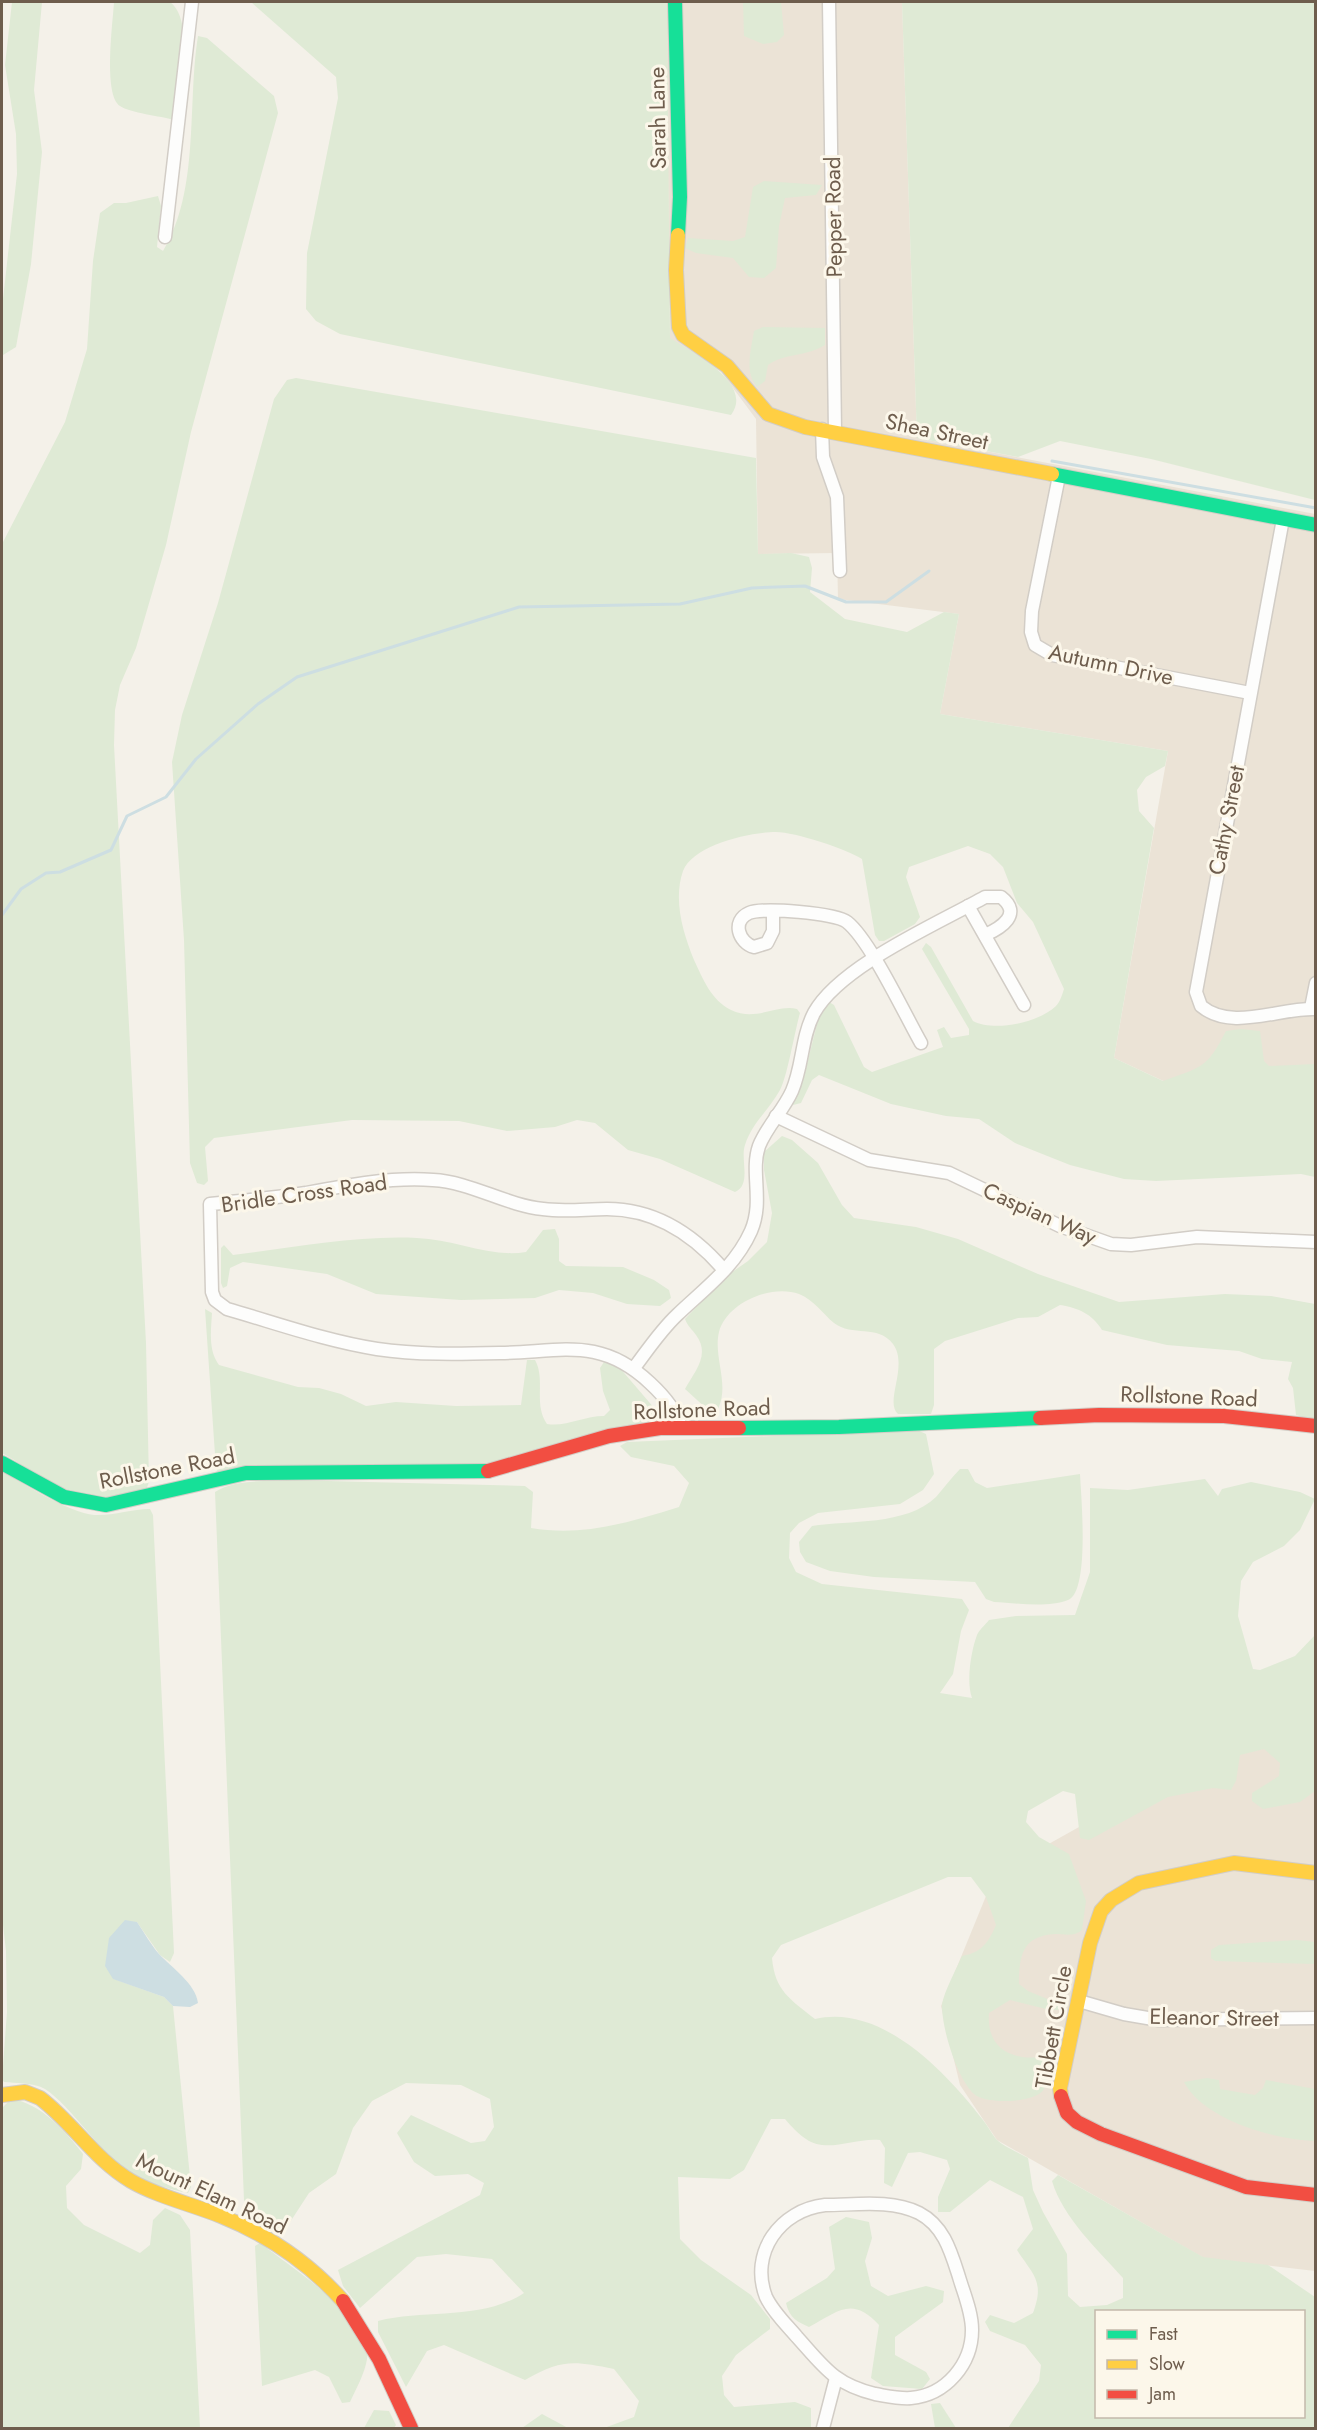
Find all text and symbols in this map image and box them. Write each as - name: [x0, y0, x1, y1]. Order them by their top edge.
- street label: Sarah Lane: [640, 67, 674, 169]
- street label: Pepper Road: [816, 156, 850, 278]
- street label: Shea Street: [883, 404, 992, 458]
- street label: Autumn Drive: [1046, 635, 1176, 693]
- street label: Cathy Street: [1200, 762, 1252, 878]
- street label: Bridle Cross Road: [219, 1166, 389, 1220]
- street label: Caspian Way: [978, 1174, 1102, 1252]
- street label: Rollstone Road: [1120, 1378, 1258, 1414]
- street label: Rollstone Road: [633, 1391, 771, 1427]
- street label: Rollstone Road: [96, 1439, 238, 1497]
- street label: Tibbett Circle: [1026, 1963, 1080, 2091]
- street label: Eleanor Street: [1149, 2000, 1280, 2034]
- street label: Mount Elam Road: [131, 2144, 293, 2242]
- legend: [1095, 2310, 1305, 2418]
- text: Fast: [1149, 2321, 1178, 2347]
- text: Slow: [1149, 2351, 1186, 2377]
- text: Jam: [1147, 2381, 1176, 2407]

